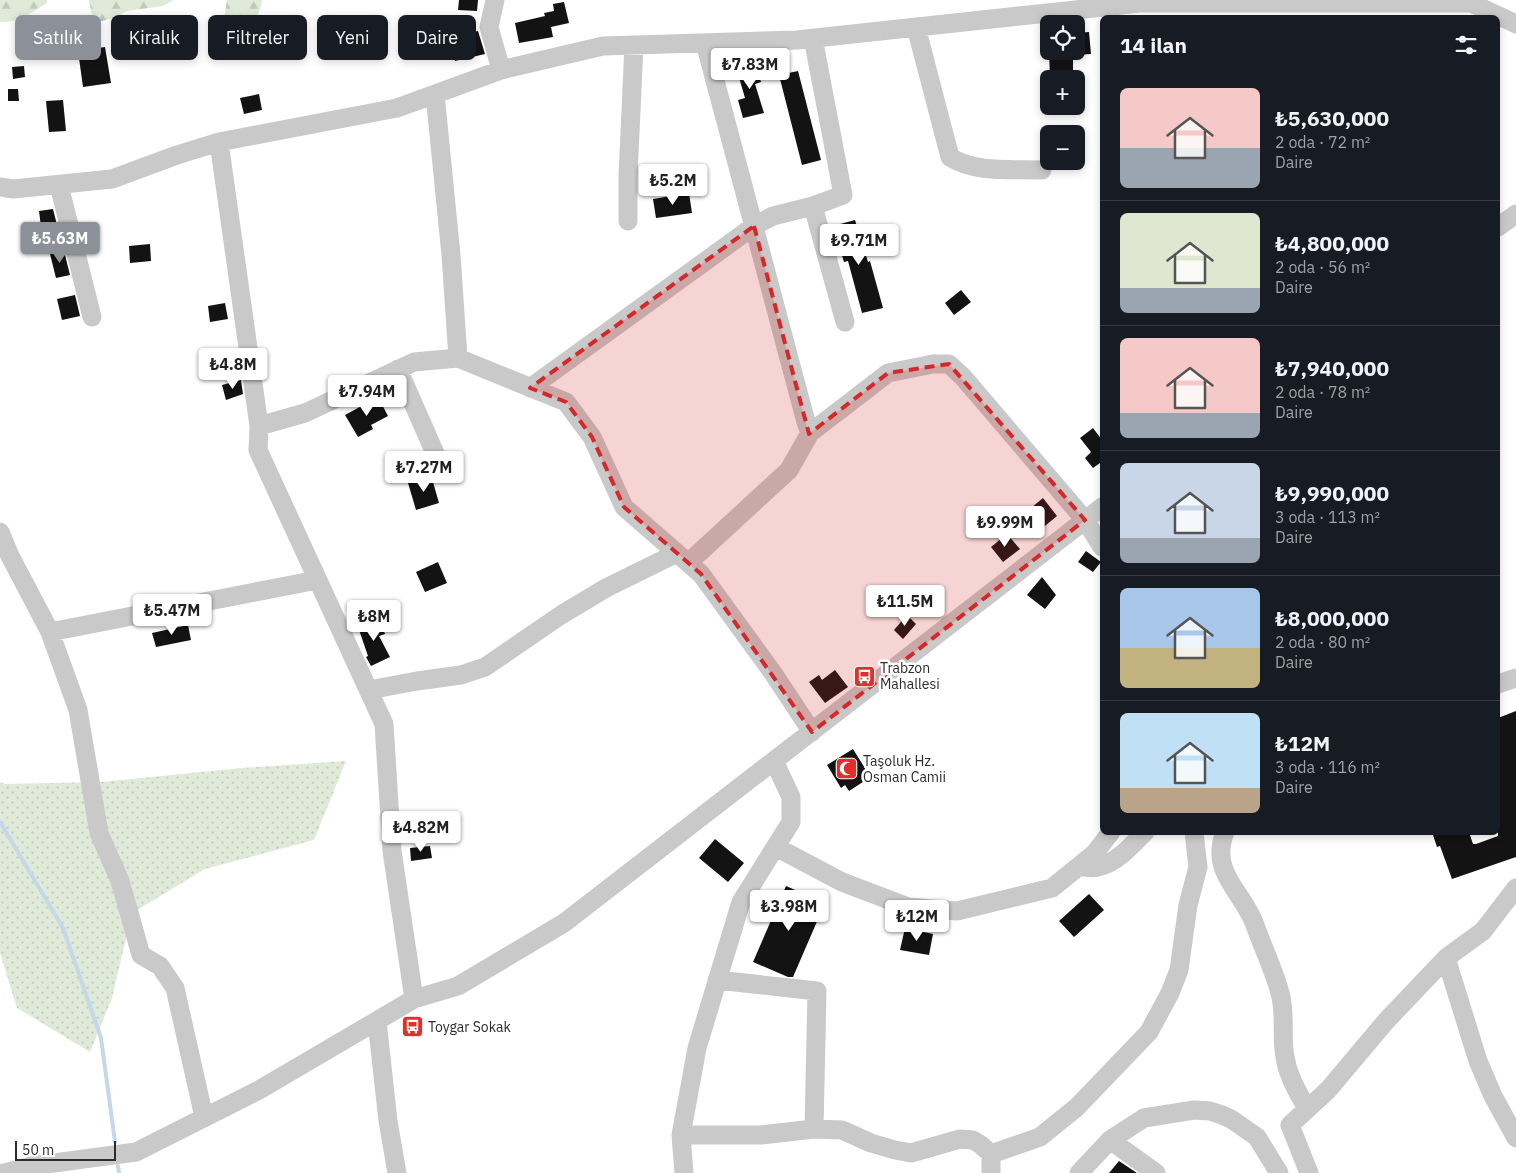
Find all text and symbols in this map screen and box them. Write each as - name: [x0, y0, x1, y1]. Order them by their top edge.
- chip: Satılık: [15, 15, 101, 60]
- chip: Kiralık: [111, 15, 198, 60]
- chip: Filtreler: [208, 15, 307, 60]
- chip: Yeni: [317, 15, 388, 60]
- chip: Daire: [398, 15, 476, 60]
- map controls: [1040, 15, 1085, 170]
- button: locate: [1040, 15, 1085, 60]
- text: 14 ilan: [1120, 31, 1187, 59]
- icon: filters: [1452, 31, 1480, 59]
- pin: ₺7.83M: [709, 48, 791, 90]
- text: ₺7.83M: [722, 54, 778, 74]
- button: +: [1040, 70, 1085, 115]
- text: ₺5,630,000: [1275, 104, 1389, 132]
- icon: home: [1160, 108, 1220, 168]
- button: −: [1040, 125, 1085, 170]
- text: 2 oda · 72 m²: [1275, 132, 1370, 152]
- text: Daire: [1275, 152, 1313, 172]
- pin: ₺5.2M: [638, 164, 708, 206]
- text: ₺5.2M: [649, 170, 697, 190]
- pin: ₺5.63M: [19, 222, 101, 264]
- pin: ₺9.71M: [818, 224, 900, 266]
- text: ₺5.63M: [32, 228, 88, 248]
- text: ₺4,800,000: [1275, 229, 1389, 257]
- text: ₺9.71M: [831, 230, 887, 250]
- icon: home: [1160, 233, 1220, 293]
- text: 2 oda · 56 m²: [1275, 257, 1370, 277]
- text: Daire: [1275, 277, 1313, 297]
- pin: ₺4.8M: [198, 348, 268, 390]
- text: ₺4.8M: [209, 354, 257, 374]
- text: ₺7,940,000: [1275, 354, 1389, 382]
- icon: home: [1160, 358, 1220, 418]
- pin: ₺7.94M: [326, 374, 408, 417]
- text: ₺7.94M: [339, 381, 395, 401]
- text: 2 oda · 78 m²: [1275, 382, 1370, 402]
- text: Daire: [1275, 402, 1313, 422]
- pin: ₺7.27M: [383, 450, 465, 493]
- text: ₺7.27M: [396, 457, 452, 477]
- text: ₺9,990,000: [1275, 479, 1389, 507]
- icon: home: [1160, 483, 1220, 543]
- pin: ₺9.99M: [964, 506, 1046, 548]
- text: 3 oda · 113 m²: [1275, 507, 1380, 527]
- text: ₺9.99M: [977, 512, 1033, 532]
- text: Daire: [1275, 527, 1313, 547]
- pin: ₺11.5M: [864, 584, 946, 627]
- text: ₺11.5M: [877, 591, 933, 611]
- pin: ₺5.47M: [131, 594, 213, 636]
- text: ₺5.47M: [144, 600, 200, 620]
- pin: ₺8M: [350, 600, 398, 642]
- text: ₺8,000,000: [1275, 604, 1389, 632]
- text: ₺8M: [358, 606, 390, 626]
- icon: home: [1160, 608, 1220, 668]
- text: 2 oda · 80 m²: [1275, 632, 1370, 652]
- text: Daire: [1275, 652, 1313, 672]
- place label: Trabzon Mahallesi: [880, 659, 940, 693]
- bus stop icon: Trabzon Mahallesi: [852, 664, 876, 688]
- text: ₺12M: [1275, 729, 1330, 757]
- icon: home: [1160, 733, 1220, 793]
- place label: Taşoluk Hz. Osman Camii: [863, 752, 946, 786]
- mosque icon: Taşoluk Hz. Osman Camii: [835, 757, 859, 781]
- text: 3 oda · 116 m²: [1275, 757, 1380, 777]
- text: Daire: [1275, 777, 1313, 797]
- pin: ₺4.82M: [380, 810, 462, 853]
- text: ₺4.82M: [393, 817, 449, 837]
- pin: ₺3.98M: [748, 890, 830, 932]
- text: ₺3.98M: [761, 896, 817, 916]
- pin: ₺12M: [887, 900, 947, 942]
- text: ₺12M: [896, 906, 938, 926]
- bus stop icon: Toygar Sokak: [400, 1015, 424, 1039]
- place label: Toygar Sokak: [428, 1018, 511, 1036]
- scale bar: [15, 1138, 116, 1161]
- text: 50 m: [22, 1141, 54, 1159]

